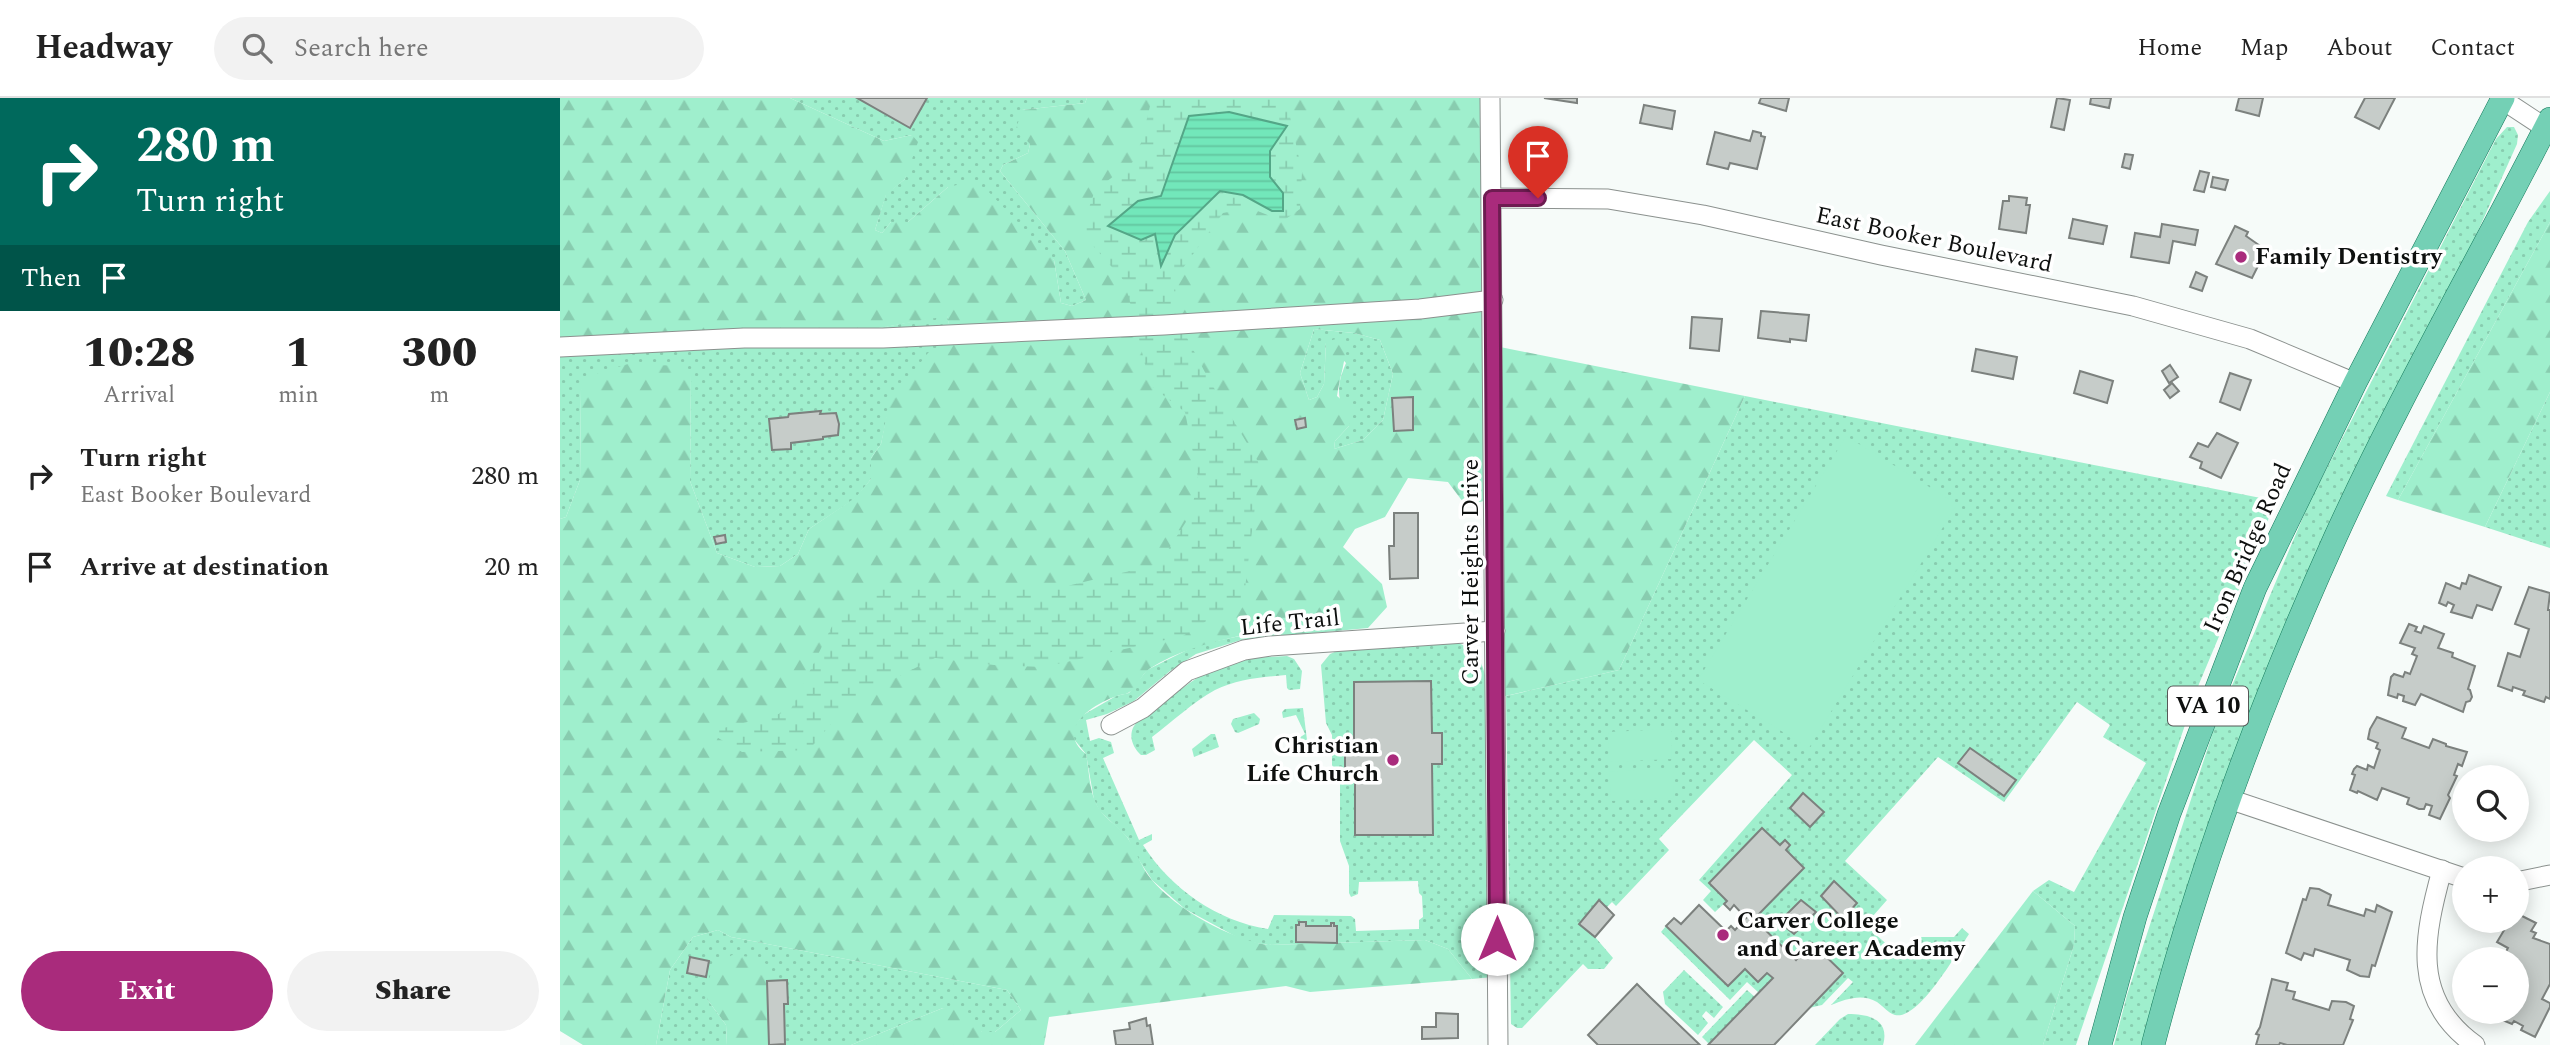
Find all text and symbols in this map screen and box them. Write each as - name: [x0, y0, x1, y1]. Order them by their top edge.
- search box: [214, 17, 704, 80]
- text: Headway: [35, 23, 172, 73]
- text: Search here: [294, 28, 429, 68]
- icon: search: [238, 29, 276, 67]
- text: Home: [2137, 30, 2202, 66]
- text: Map: [2240, 30, 2288, 66]
- text: About: [2326, 30, 2392, 66]
- text: Contact: [2430, 30, 2515, 66]
- text: 280 m: [136, 109, 275, 184]
- icon: right: [21, 126, 112, 217]
- pin: [1508, 126, 1568, 198]
- icon: arrive: [1519, 137, 1557, 175]
- text: Turn right: [136, 177, 284, 226]
- street label: East Booker Boulevard: [1812, 197, 2056, 283]
- place label: Family Dentistry: [2255, 239, 2444, 275]
- marker: Family Dentistry: [2233, 249, 2249, 265]
- text: Then: [21, 258, 81, 298]
- icon: arrive: [95, 259, 133, 297]
- text: 10:28: [83, 322, 195, 385]
- text: 1: [286, 322, 311, 385]
- text: 300: [401, 322, 477, 385]
- text: Arrival: [103, 378, 175, 413]
- text: min: [278, 378, 319, 413]
- text: m: [429, 378, 449, 413]
- text: Turn right: [80, 438, 207, 478]
- text: 280 m: [471, 456, 539, 496]
- icon: right: [21, 457, 59, 495]
- street label: Iron Bridge Road: [2194, 457, 2302, 639]
- street label: Carver Heights Drive: [1453, 459, 1489, 685]
- text: East Booker Boulevard: [80, 478, 311, 513]
- text: Arrive at destination: [80, 547, 329, 587]
- text: 20 m: [484, 547, 539, 587]
- icon: arrive: [21, 548, 59, 586]
- street label: Life Trail: [1238, 600, 1342, 646]
- road number: VA 10: [2168, 686, 2248, 726]
- place label: Christian Life Church: [1246, 728, 1379, 792]
- marker: Christian Life Church: [1385, 752, 1401, 768]
- map controls: [2452, 765, 2529, 1024]
- button: search: [2452, 765, 2529, 842]
- button: +: [2452, 856, 2529, 933]
- position arrow: [1460, 902, 1534, 976]
- place label: Carver College and Career Academy: [1737, 903, 1967, 967]
- marker: Carver College and Career Academy: [1715, 927, 1731, 943]
- button: −: [2452, 947, 2529, 1024]
- button: Exit: [21, 951, 273, 1031]
- button: Share: [287, 951, 539, 1031]

